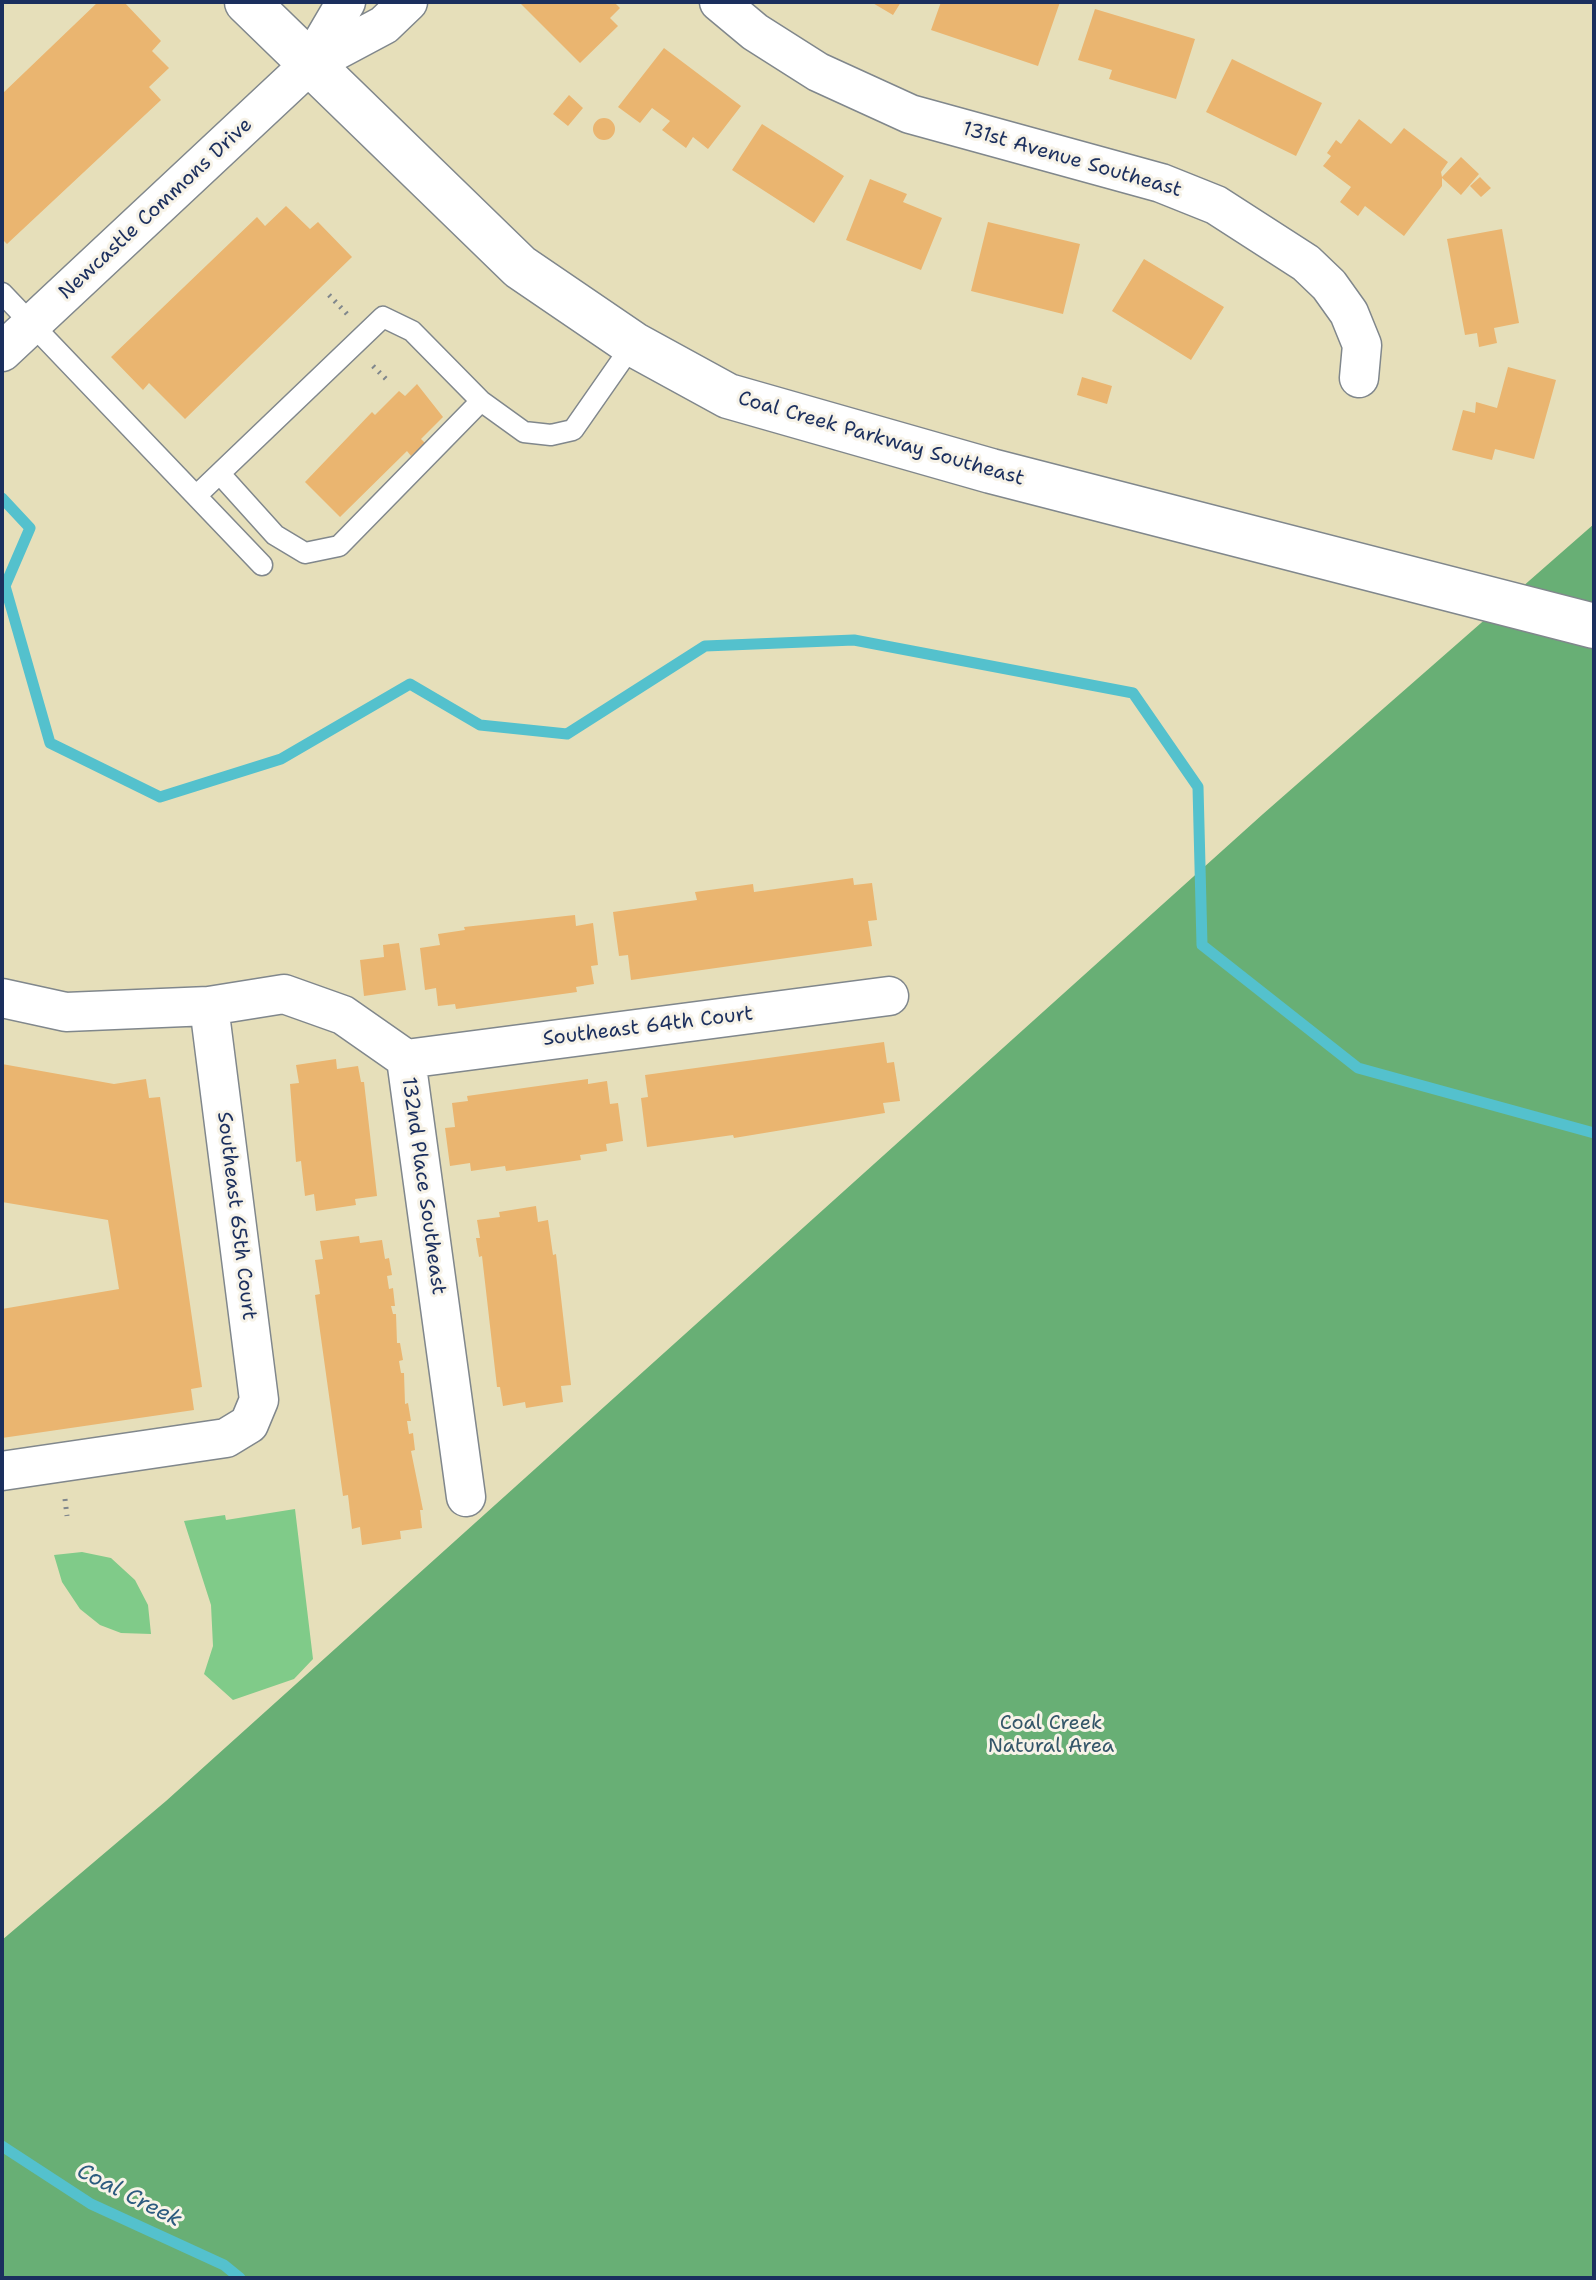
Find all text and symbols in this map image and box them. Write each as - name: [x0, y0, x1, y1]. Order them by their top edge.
- street label: Newcastle Commons Drive: [54, 113, 258, 305]
- street label: 131st Avenue Southeast: [959, 117, 1185, 203]
- street label: Coal Creek Parkway Southeast: [735, 387, 1027, 491]
- street label: Southeast 64th Court: [542, 1002, 754, 1052]
- street label: 132nd Place Southeast: [396, 1076, 450, 1296]
- street label: Southeast 65th Court: [211, 1110, 261, 1322]
- park label: Coal Creek Natural Area: [988, 1712, 1114, 1759]
- water label: Coal Creek: [72, 2158, 186, 2234]

